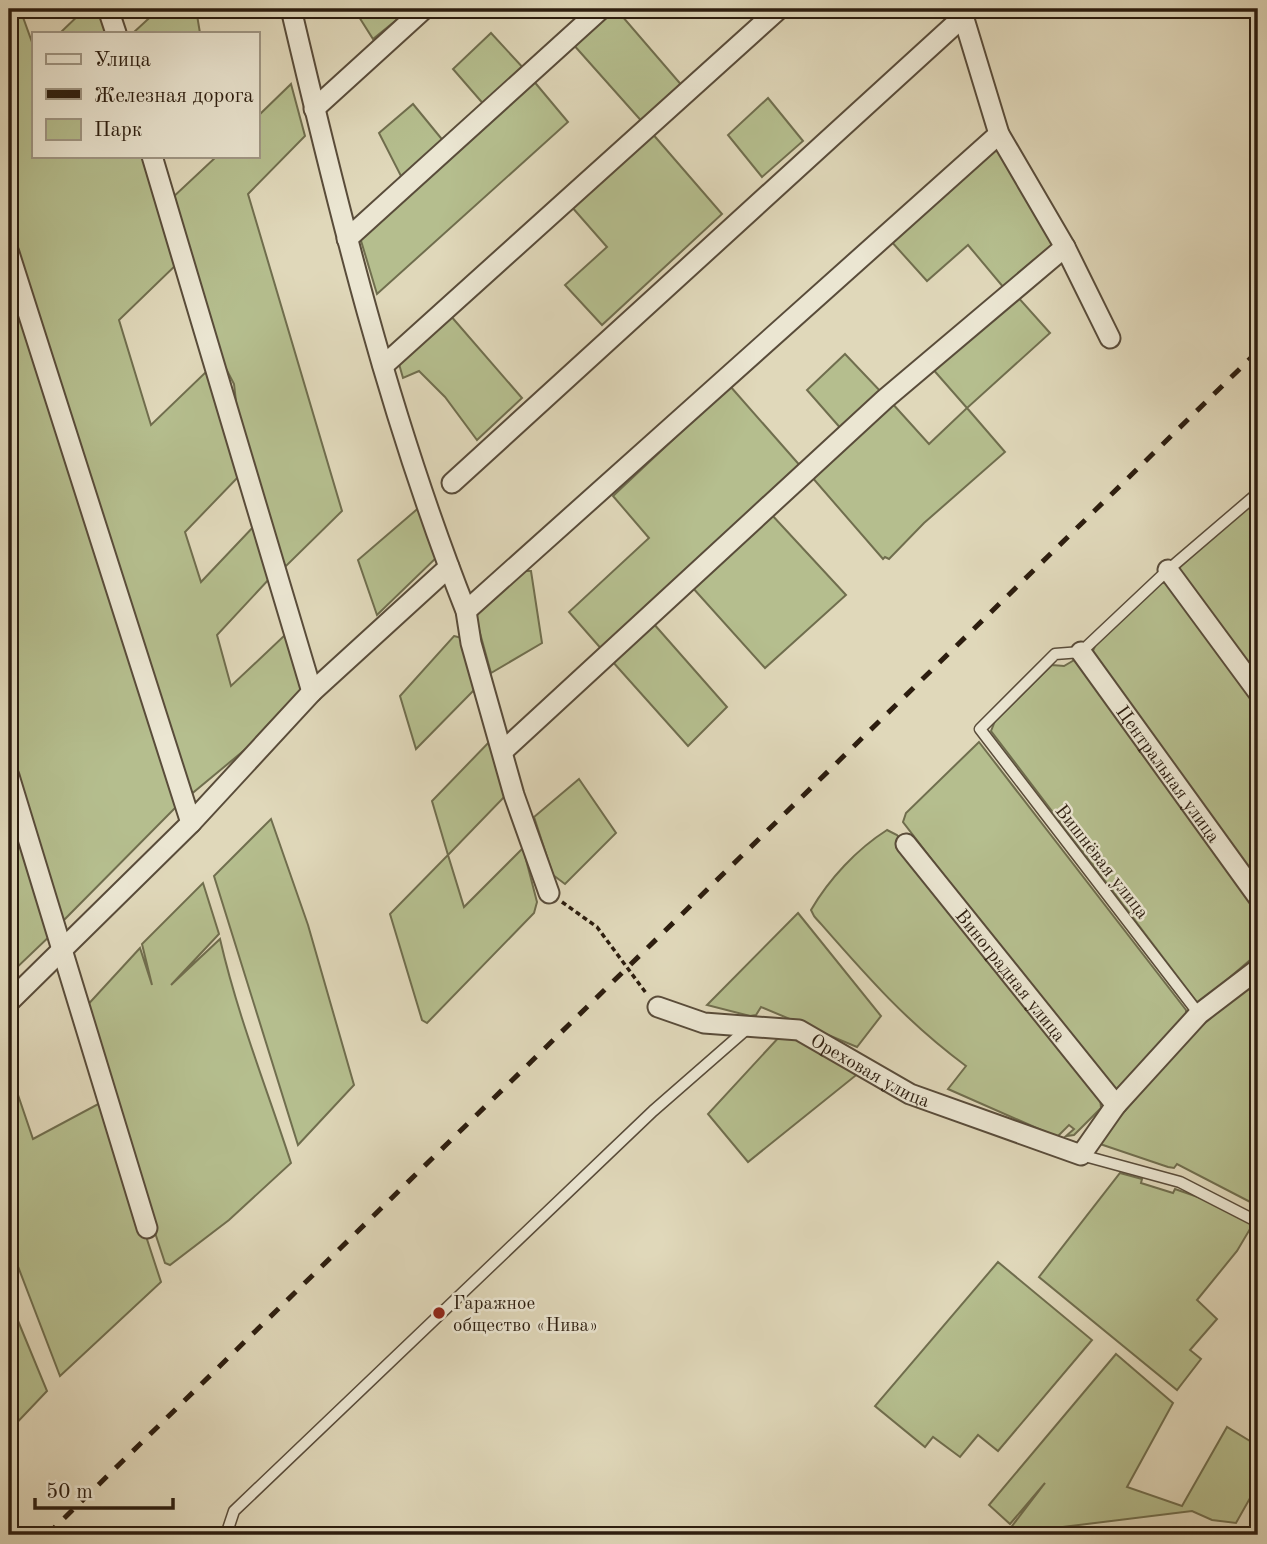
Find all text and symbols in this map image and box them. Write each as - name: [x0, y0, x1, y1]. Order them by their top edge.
- legend: [32, 32, 259, 158]
- text: Улица: [94, 50, 151, 71]
- text: Железная дорога: [94, 86, 254, 107]
- text: Парк: [94, 120, 143, 141]
- street label: Центральная улица: [1111, 703, 1223, 847]
- street label: Вишнёвая улица: [1051, 802, 1152, 924]
- street label: Виноградная улица: [951, 907, 1068, 1047]
- street label: Ореховая улица: [806, 1032, 932, 1112]
- place label: Гаражное общество «Нива»: [453, 1295, 598, 1336]
- marker: Гаражное общество «Нива»: [431, 1305, 447, 1321]
- scale bar: [35, 1467, 173, 1511]
- text: 50 m: [46, 1482, 93, 1503]

